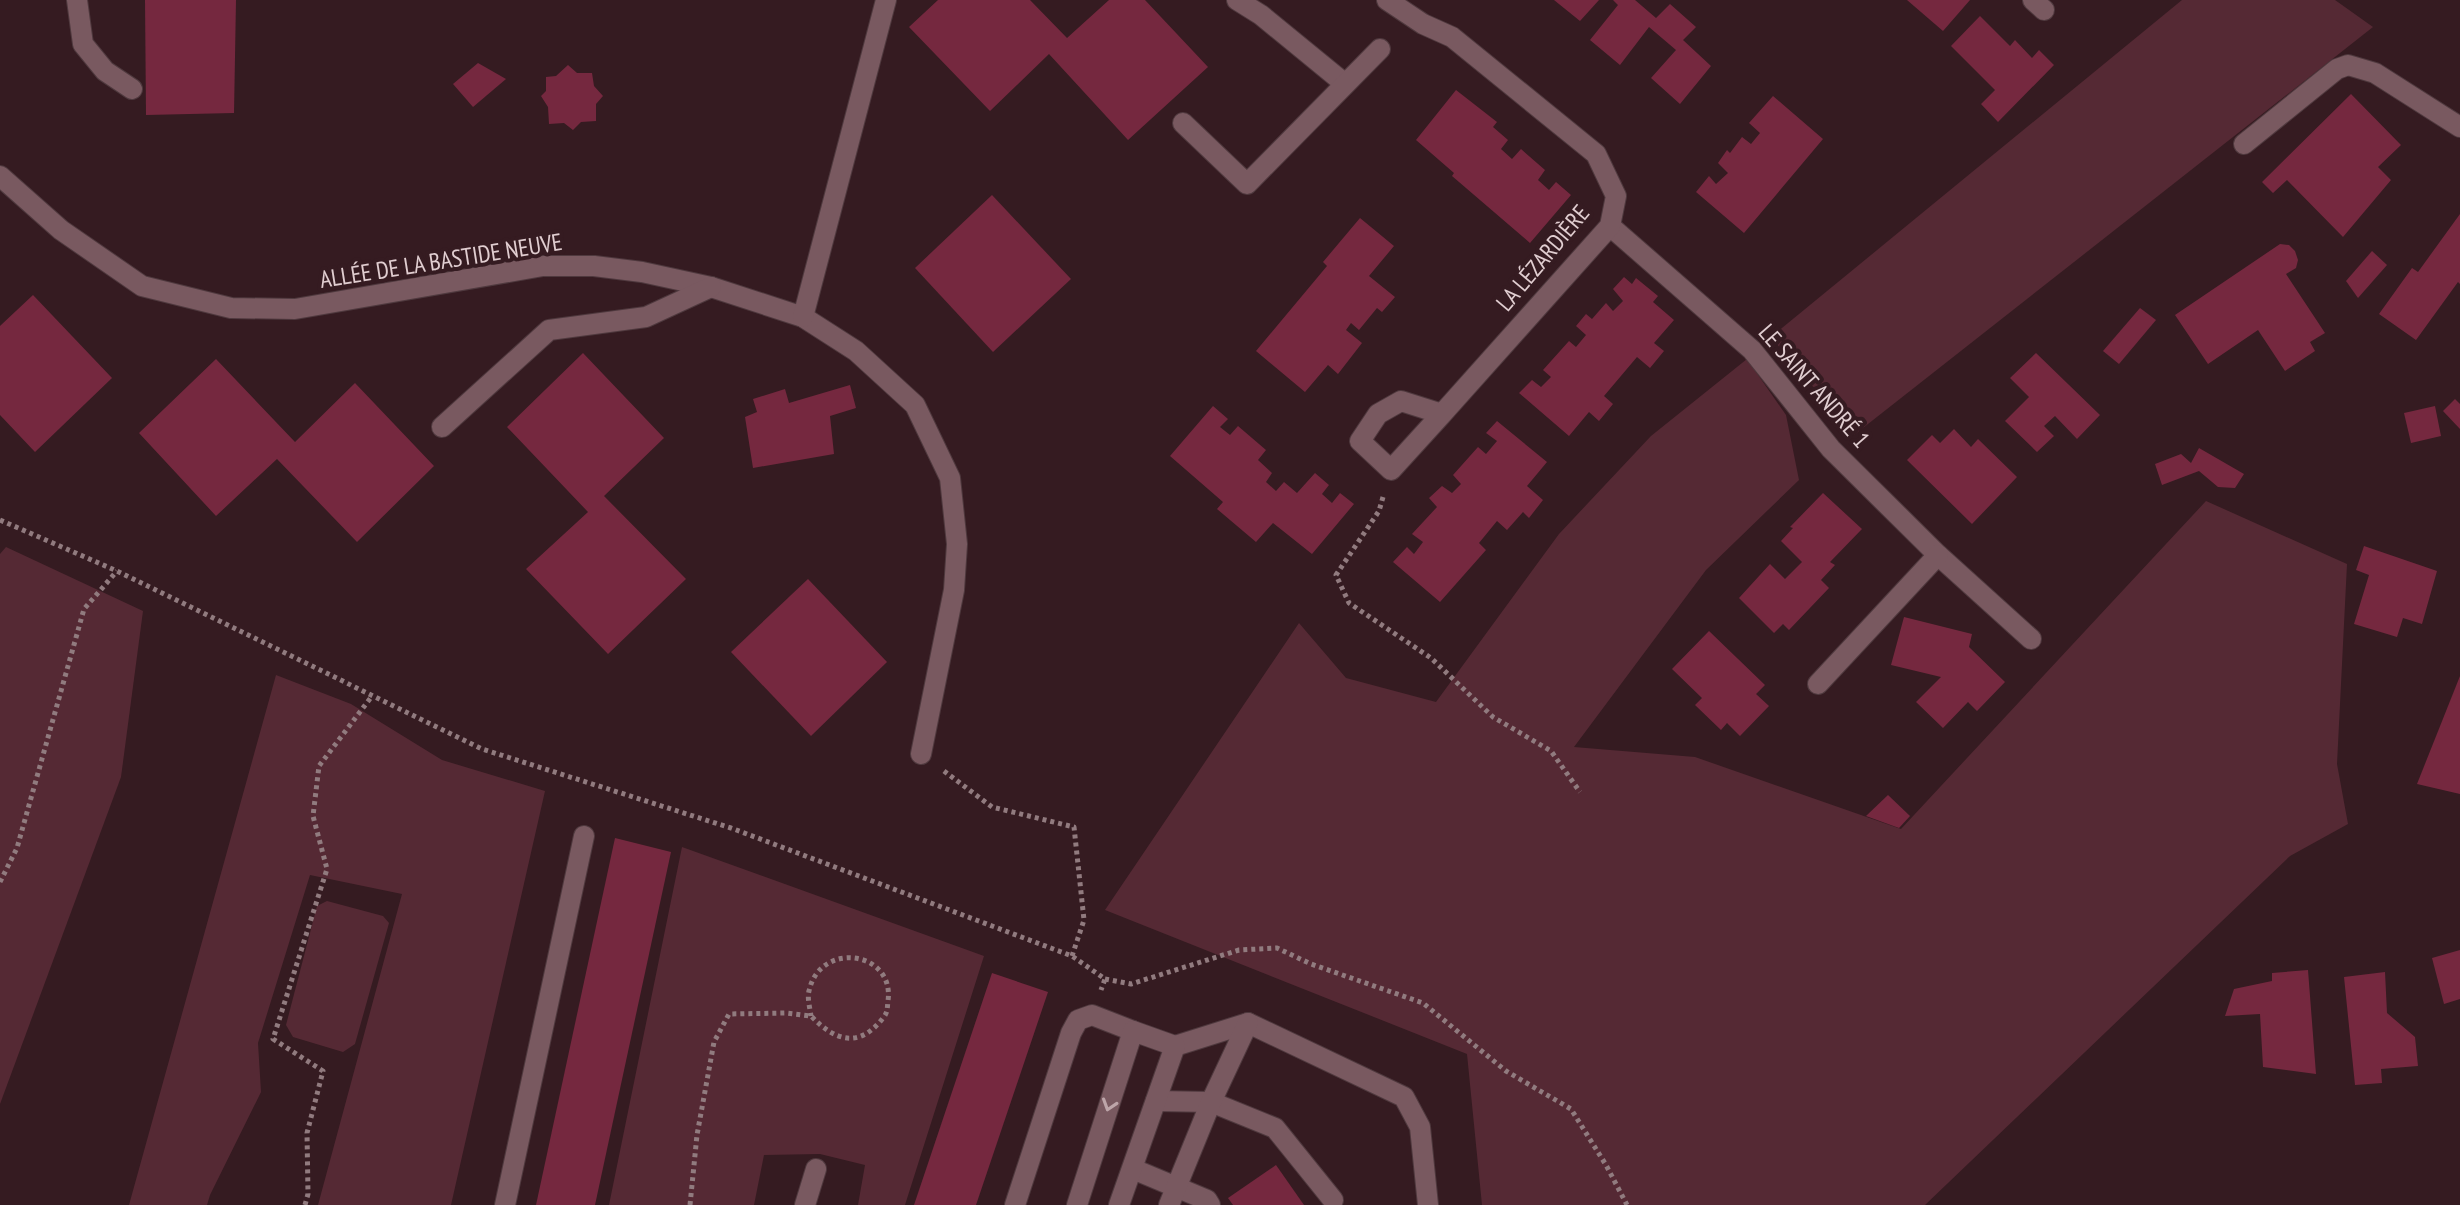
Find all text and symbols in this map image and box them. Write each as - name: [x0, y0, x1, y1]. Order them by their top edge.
- street label: LA LÉZARDIÈRE: [1489, 198, 1596, 317]
- street label: ALLÉE DE LA BASTIDE NEUVE: [317, 226, 564, 295]
- street label: LE SAINT ANDRÉ 1: [1752, 317, 1877, 454]
- one-way arrow: [1102, 1097, 1118, 1111]

